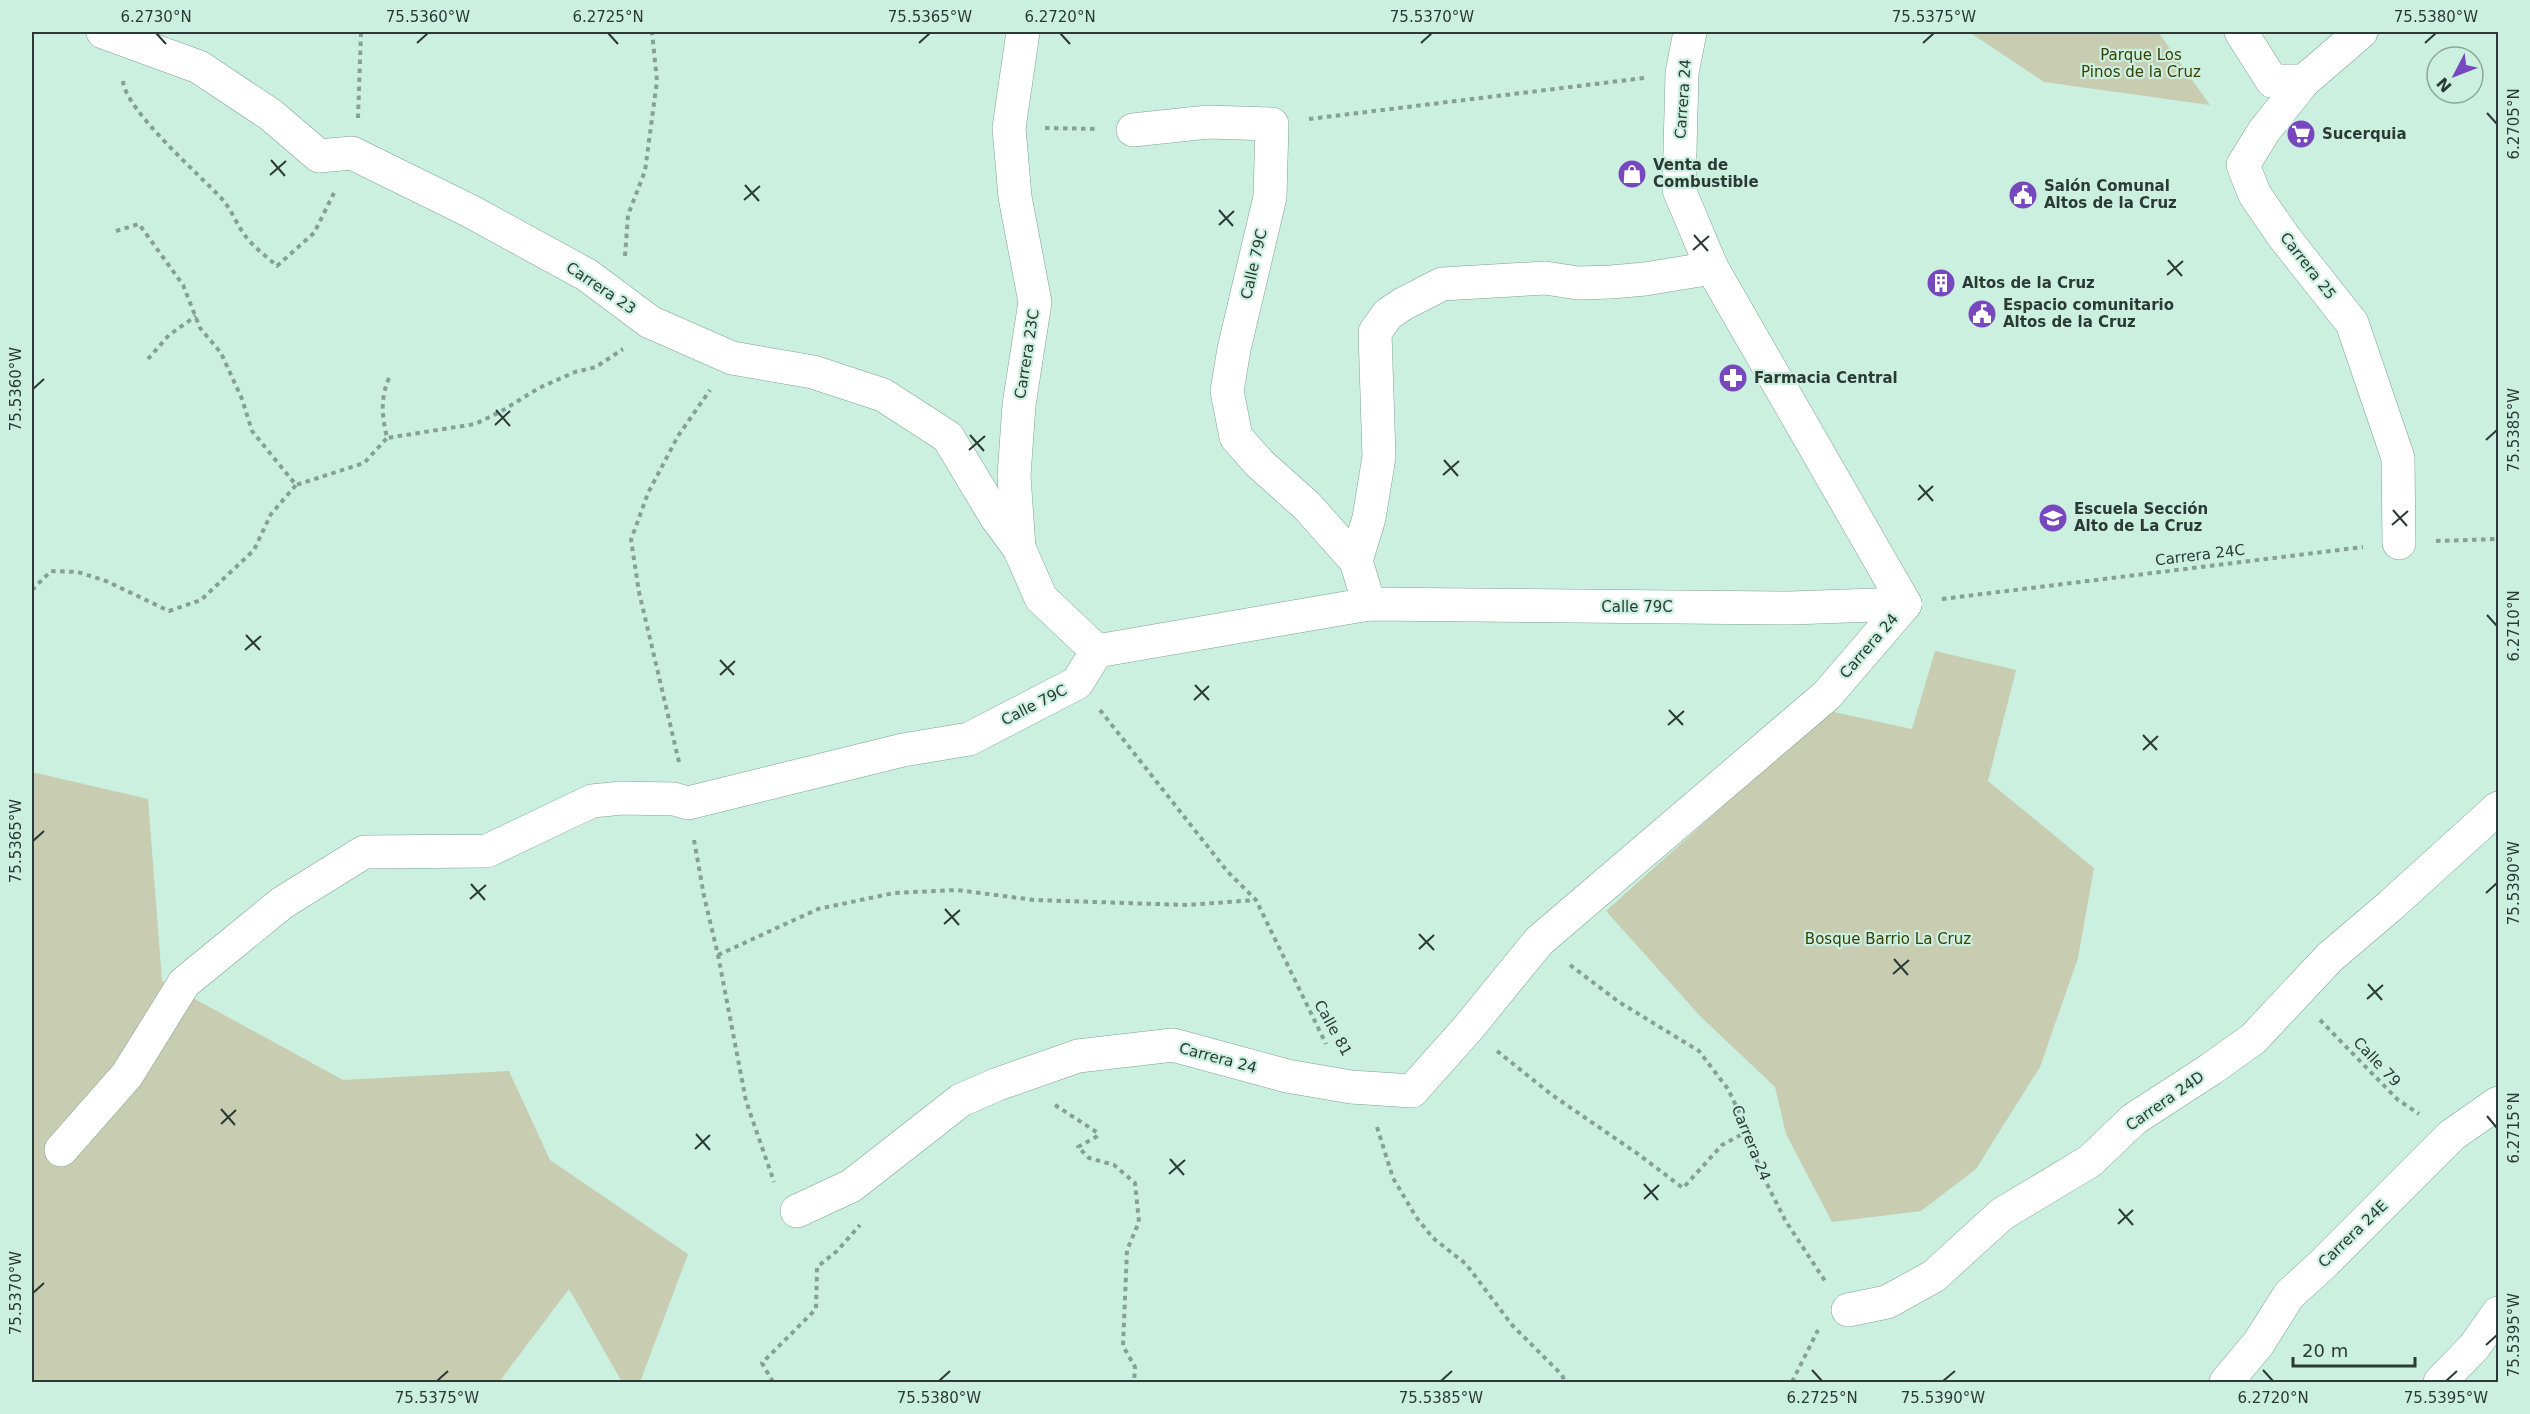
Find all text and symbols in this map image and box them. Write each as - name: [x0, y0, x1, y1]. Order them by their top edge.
- text: 6.2730°N: [120, 8, 192, 26]
- text: 75.5360°W: [386, 8, 470, 26]
- text: 6.2725°N: [572, 8, 644, 26]
- text: 75.5365°W: [888, 8, 972, 26]
- text: 6.2720°N: [1024, 8, 1096, 26]
- text: 75.5370°W: [1390, 8, 1474, 26]
- text: 75.5375°W: [1892, 8, 1976, 26]
- text: 75.5380°W: [2394, 8, 2478, 26]
- north arrow: [2425, 45, 2485, 105]
- park label: Parque Los Pinos de la Cruz: [2081, 46, 2201, 81]
- street label: Carrera 24: [1671, 59, 1695, 139]
- text: N: [2433, 73, 2456, 96]
- text: 6.2705°N: [2505, 88, 2523, 160]
- supermarket icon: Sucerquia: [2285, 118, 2317, 150]
- place label: Sucerquia: [2322, 125, 2407, 143]
- place label: Venta de Combustible: [1653, 156, 1759, 191]
- shop icon: Venta de Combustible: [1616, 158, 1648, 190]
- place label: Salón Comunal Altos de la Cruz: [2044, 177, 2177, 212]
- public building icon: Salón Comunal Altos de la Cruz: [2007, 179, 2039, 211]
- street label: Calle 79C: [1237, 227, 1271, 301]
- street label: Carrera 25: [2276, 229, 2340, 303]
- street label: Carrera 23: [563, 258, 639, 318]
- building icon: Altos de la Cruz: [1925, 267, 1957, 299]
- place label: Altos de la Cruz: [1962, 274, 2095, 292]
- place label: Espacio comunitario Altos de la Cruz: [2003, 296, 2174, 331]
- public building icon: Espacio comunitario Altos de la Cruz: [1966, 298, 1998, 330]
- street label: Carrera 23C: [1011, 308, 1043, 400]
- text: 75.5360°W: [7, 347, 25, 431]
- pharmacy icon: Farmacia Central: [1717, 362, 1749, 394]
- place label: Farmacia Central: [1754, 369, 1898, 387]
- text: 75.5385°W: [2505, 388, 2523, 472]
- place label: Escuela Sección Alto de La Cruz: [2074, 500, 2208, 535]
- school or university icon: Escuela Sección Alto de La Cruz: [2037, 502, 2069, 534]
- street label: Carrera 24C: [2154, 541, 2246, 569]
- text: 6.2710°N: [2505, 590, 2523, 662]
- street label: Calle 79C: [1601, 598, 1673, 616]
- street label: Carrera 24: [1836, 610, 1902, 682]
- street label: Calle 79C: [998, 681, 1070, 729]
- text: 75.5365°W: [7, 799, 25, 883]
- text: 75.5390°W: [2505, 841, 2523, 925]
- park label: Bosque Barrio La Cruz: [1805, 930, 1971, 948]
- street label: Calle 81: [1310, 997, 1356, 1059]
- street label: Calle 79: [2350, 1034, 2404, 1090]
- street label: Carrera 24: [1177, 1039, 1259, 1077]
- street label: Carrera 24D: [2122, 1067, 2208, 1135]
- text: 6.2715°N: [2505, 1092, 2523, 1164]
- street label: Carrera 24: [1728, 1103, 1774, 1183]
- street label: Carrera 24E: [2315, 1196, 2391, 1272]
- text: 75.5370°W: [7, 1251, 25, 1335]
- text: 75.5395°W: [2505, 1293, 2523, 1377]
- scale bar: [2293, 1330, 2414, 1368]
- text: 20 m: [2302, 1340, 2348, 1361]
- text: 75.5375°W: [395, 1389, 479, 1407]
- text: 75.5380°W: [897, 1389, 981, 1407]
- text: 75.5385°W: [1399, 1389, 1483, 1407]
- text: 6.2725°N: [1786, 1389, 1858, 1407]
- text: 75.5390°W: [1901, 1389, 1985, 1407]
- text: 6.2720°N: [2237, 1389, 2309, 1407]
- text: 75.5395°W: [2404, 1389, 2488, 1407]

